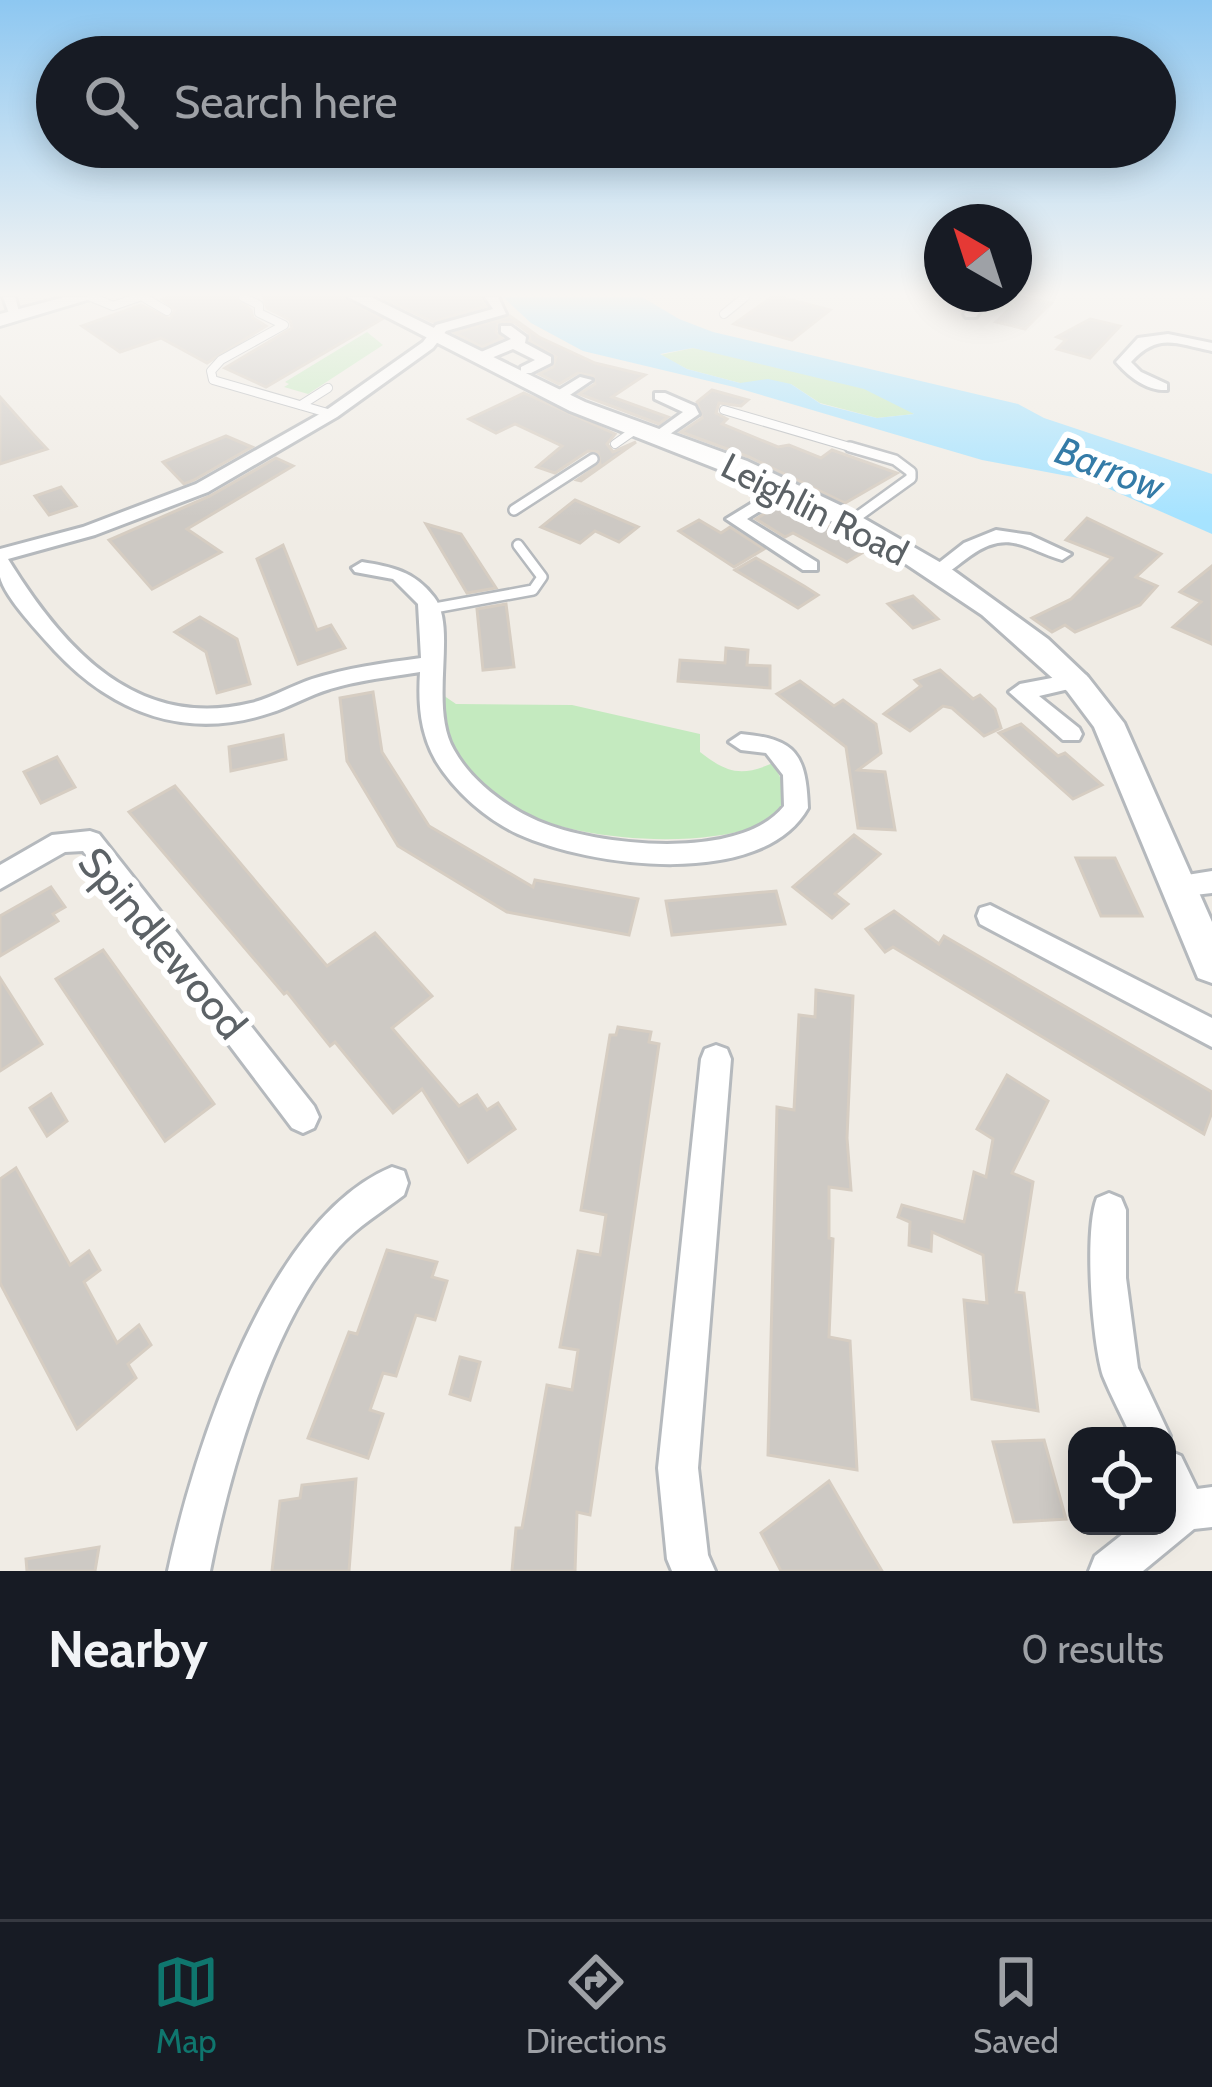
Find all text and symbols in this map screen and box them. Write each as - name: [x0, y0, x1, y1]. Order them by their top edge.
- search box: [36, 36, 1176, 168]
- icon: search: [78, 69, 144, 135]
- text: Search here: [174, 75, 398, 129]
- north arrow: [924, 204, 1032, 312]
- water label: Barrow: [1049, 425, 1172, 511]
- street label: Leighlin Road: [714, 443, 916, 575]
- street label: Spindlewood: [68, 837, 258, 1049]
- map controls: [1068, 1427, 1176, 1535]
- button: locate: [1068, 1427, 1176, 1535]
- text: Nearby: [48, 1618, 208, 1680]
- text: 0 results: [1021, 1625, 1164, 1673]
- tab: Map: [153, 1949, 219, 2061]
- tab: Directions: [526, 1949, 667, 2061]
- tab: Saved: [973, 1949, 1059, 2061]

